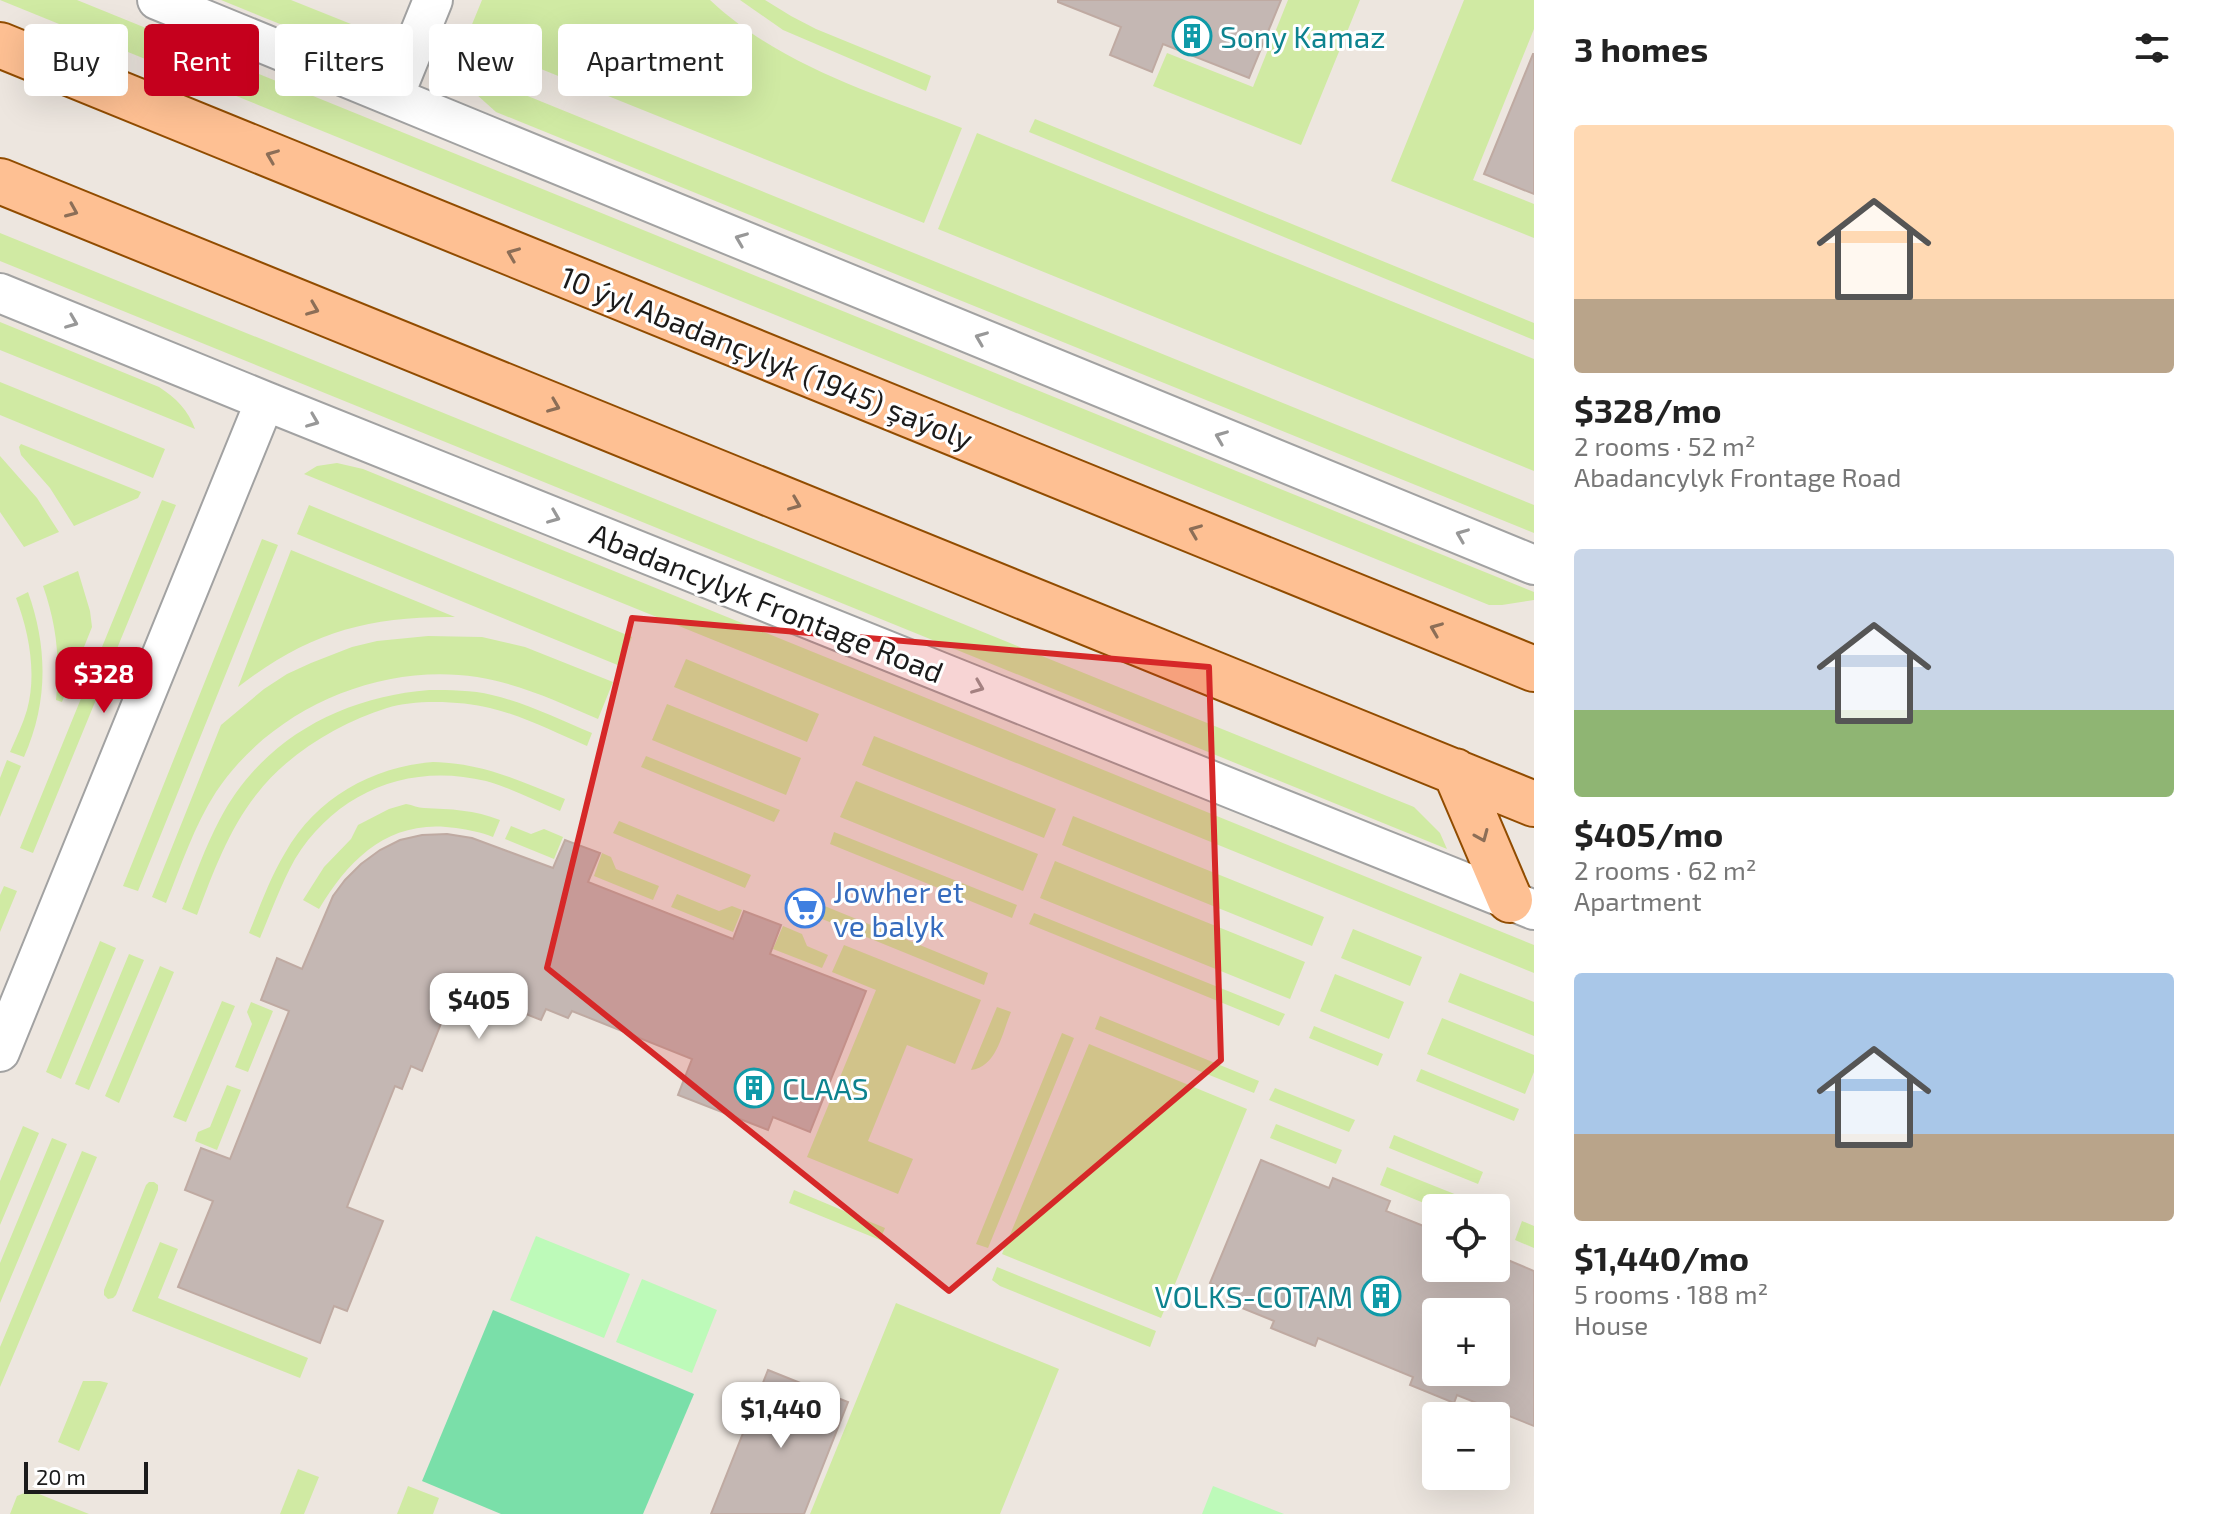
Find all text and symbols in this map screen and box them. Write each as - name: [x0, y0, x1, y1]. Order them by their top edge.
- building icon: Sony Kamaz: [1171, 15, 1213, 57]
- place label: Sony Kamaz: [1220, 18, 1385, 54]
- chip: Buy: [24, 24, 128, 96]
- chip: Rent: [144, 24, 259, 96]
- chip: Filters: [275, 24, 413, 96]
- chip: New: [429, 24, 542, 96]
- chip: Apartment: [558, 24, 752, 96]
- icon: filters: [2130, 26, 2174, 70]
- text: 3 homes: [1574, 28, 1708, 69]
- one-way arrow: [266, 150, 280, 166]
- icon: home: [1802, 177, 1946, 321]
- one-way arrow: [64, 201, 78, 217]
- one-way arrow: [735, 232, 749, 248]
- one-way arrow: [507, 248, 521, 264]
- street label: 10 ýyl Abadançylyk (1945) şaýoly: [555, 258, 978, 457]
- one-way arrow: [305, 299, 319, 315]
- one-way arrow: [64, 313, 78, 329]
- one-way arrow: [975, 331, 989, 347]
- text: $328/mo: [1574, 389, 1722, 430]
- one-way arrow: [546, 397, 560, 413]
- one-way arrow: [305, 411, 319, 427]
- one-way arrow: [1215, 430, 1230, 446]
- text: 2 rooms · 52 m²: [1574, 430, 1756, 461]
- text: Abadancylyk Frontage Road: [1574, 461, 1901, 492]
- one-way arrow: [787, 494, 801, 511]
- one-way arrow: [546, 508, 560, 524]
- street label: Abadancylyk Frontage Road: [585, 515, 949, 689]
- one-way arrow: [1189, 524, 1203, 541]
- one-way arrow: [1456, 529, 1470, 545]
- icon: home: [1802, 601, 1946, 745]
- one-way arrow: [1430, 622, 1444, 639]
- pin: $328: [57, 647, 151, 715]
- text: $328: [73, 657, 135, 688]
- one-way arrow: [970, 677, 984, 694]
- text: $405/mo: [1574, 813, 1723, 854]
- one-way arrow: [1473, 828, 1489, 842]
- text: 2 rooms · 62 m²: [1574, 854, 1757, 885]
- place label: Jowher et ve balyk: [833, 873, 964, 943]
- text: Apartment: [1574, 885, 1702, 916]
- supermarket icon: Jowher et ve balyk: [784, 887, 826, 929]
- pin: $405: [432, 973, 526, 1041]
- text: $405: [448, 983, 510, 1014]
- icon: home: [1802, 1025, 1946, 1169]
- building icon: CLAAS: [733, 1067, 775, 1109]
- place label: CLAAS: [782, 1070, 869, 1106]
- map controls: [1422, 1194, 1510, 1490]
- button: locate: [1422, 1194, 1510, 1282]
- text: $1,440/mo: [1574, 1237, 1749, 1278]
- building icon: VOLKS-COTAM: [1360, 1275, 1402, 1317]
- place label: VOLKS-COTAM: [1154, 1278, 1353, 1314]
- text: 5 rooms · 188 m²: [1574, 1278, 1768, 1309]
- button: +: [1422, 1298, 1510, 1386]
- text: House: [1574, 1309, 1648, 1340]
- pin: $1,440: [716, 1382, 846, 1450]
- text: $1,440: [740, 1392, 822, 1423]
- button: −: [1422, 1402, 1510, 1490]
- scale bar: [24, 1458, 148, 1494]
- text: 20 m: [36, 1463, 86, 1489]

